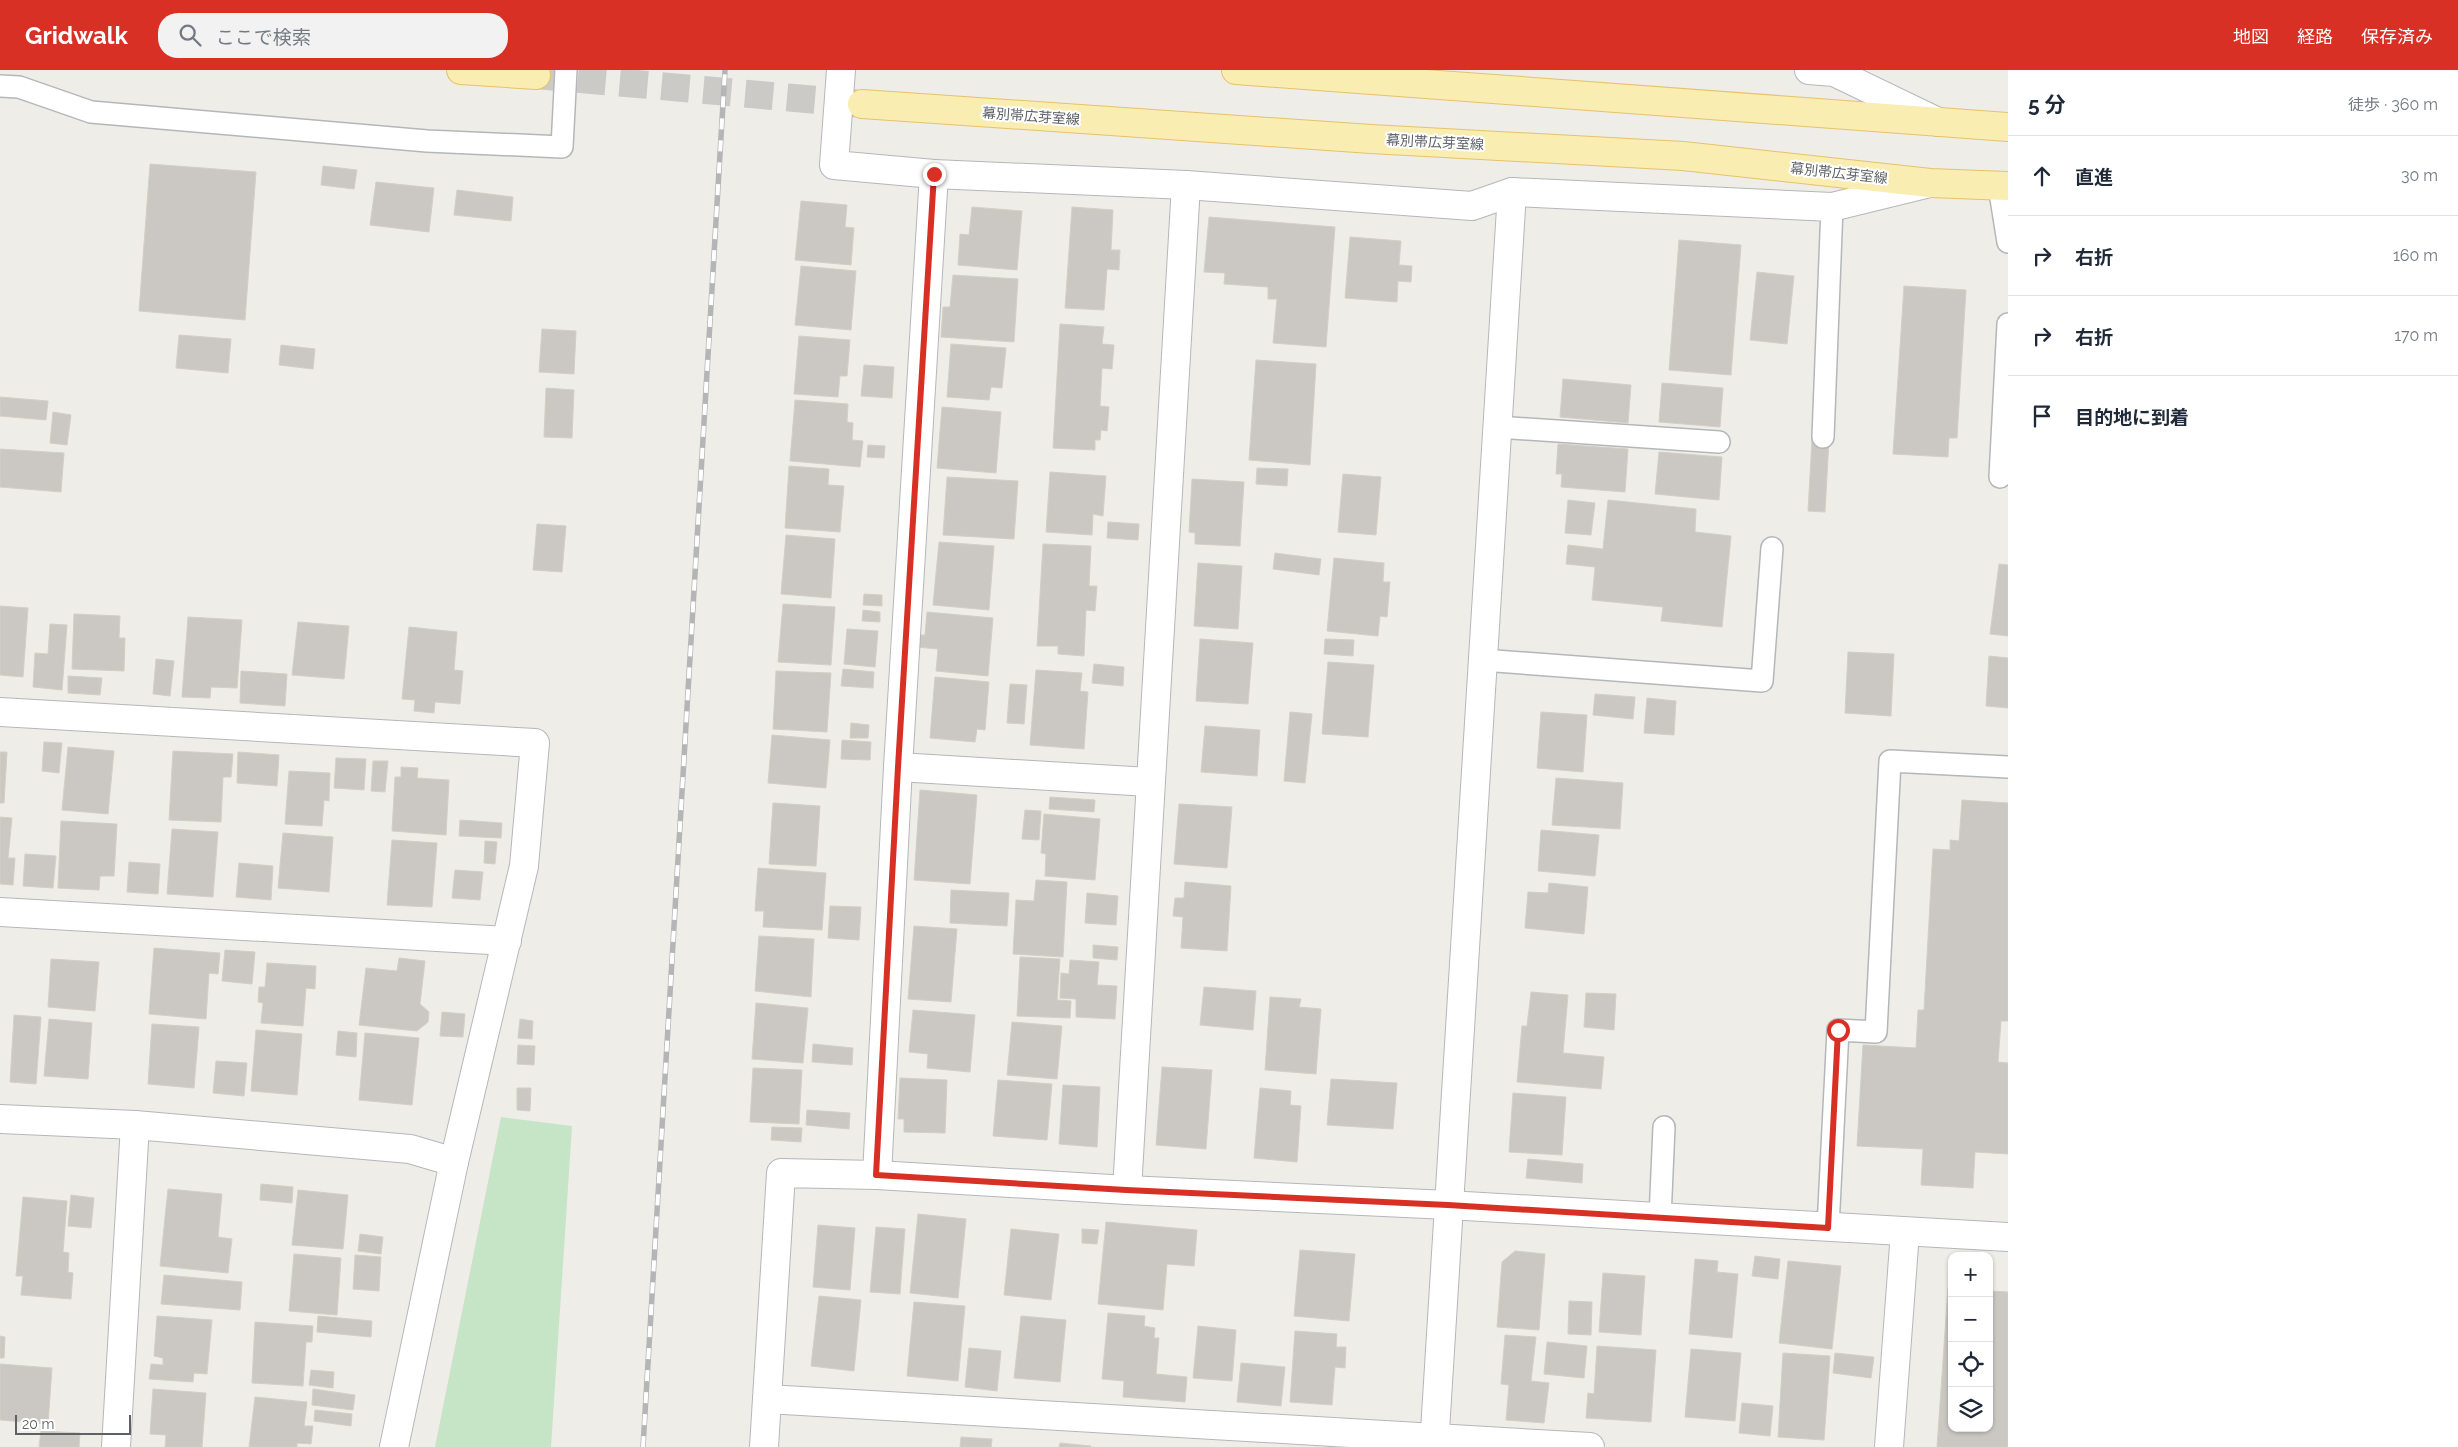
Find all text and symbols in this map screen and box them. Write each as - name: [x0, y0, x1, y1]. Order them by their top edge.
- search box: [158, 13, 508, 58]
- text: Gridwalk: [25, 21, 128, 50]
- icon: search: [176, 21, 204, 49]
- text: ここで検索: [216, 26, 311, 48]
- text: 地図: [2233, 26, 2269, 47]
- text: 経路: [2297, 26, 2333, 47]
- text: 保存済み: [2361, 26, 2433, 47]
- text: 5 分: [2028, 92, 2066, 117]
- text: 徒歩 · 360 m: [2348, 95, 2438, 114]
- street label: 幕別帯広芽室線: [982, 105, 1080, 127]
- street label: 幕別帯広芽室線: [1386, 131, 1484, 153]
- street label: 幕別帯広芽室線: [1789, 160, 1889, 186]
- icon: ahead: [2028, 162, 2056, 190]
- route end: [923, 163, 946, 186]
- text: 直進: [2075, 166, 2113, 188]
- text: 30 m: [2401, 166, 2438, 185]
- icon: right: [2028, 242, 2056, 270]
- text: 右折: [2075, 246, 2113, 268]
- text: 160 m: [2393, 246, 2438, 265]
- icon: right: [2028, 322, 2056, 350]
- text: 右折: [2075, 326, 2113, 348]
- text: 170 m: [2394, 326, 2438, 345]
- icon: arrive: [2028, 402, 2056, 430]
- text: 目的地に到着: [2075, 406, 2189, 428]
- route start: [1827, 1019, 1850, 1042]
- map controls: [1948, 1252, 1993, 1432]
- button: +: [1948, 1252, 1993, 1297]
- button: −: [1948, 1297, 1993, 1342]
- button: locate: [1948, 1342, 1993, 1387]
- button: layers: [1948, 1387, 1993, 1432]
- scale bar: [15, 1412, 131, 1435]
- text: 20 m: [22, 1416, 54, 1432]

